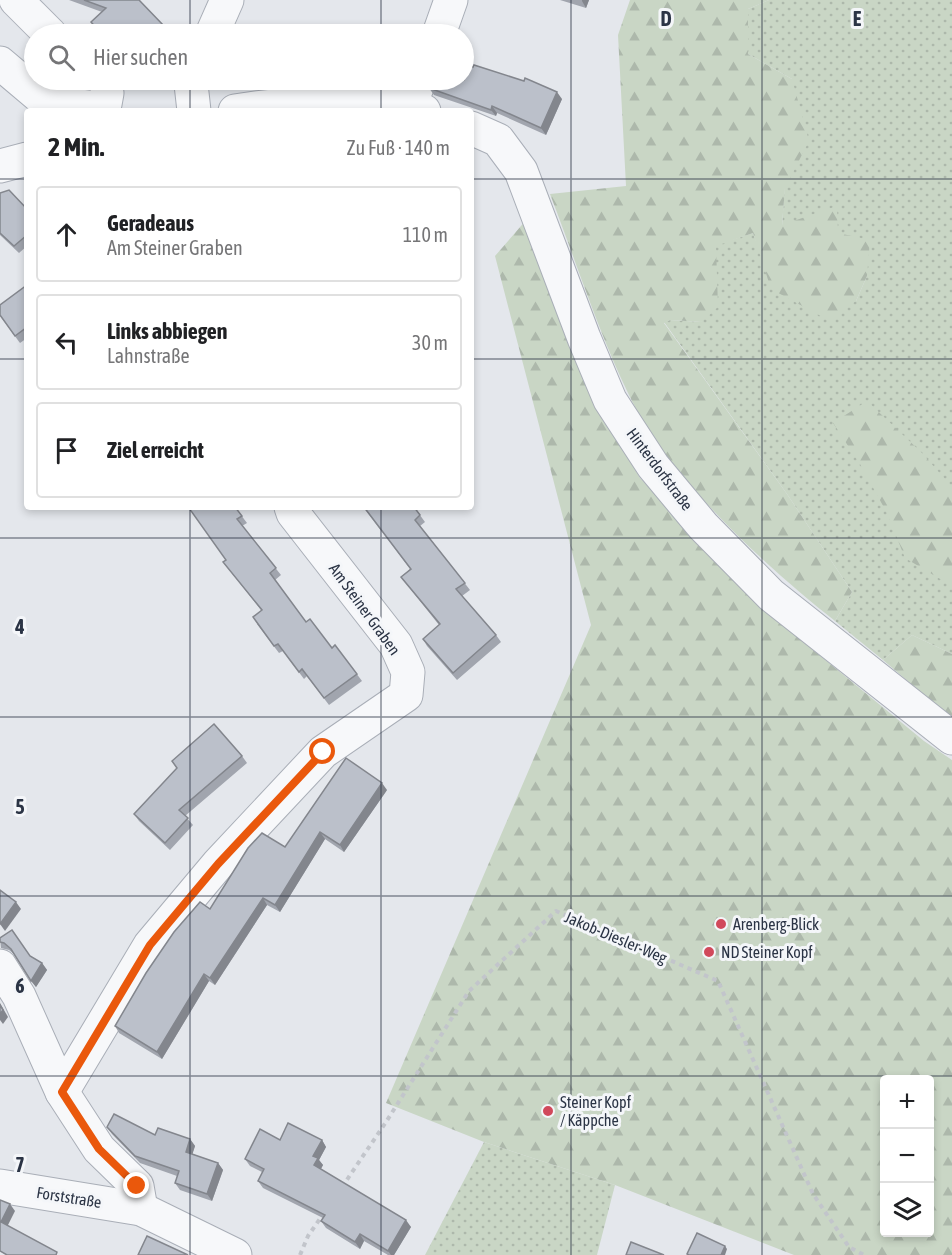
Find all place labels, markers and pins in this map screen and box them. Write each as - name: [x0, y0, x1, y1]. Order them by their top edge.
- place label: Arenberg-Blick: [733, 915, 819, 934]
- marker: Arenberg-Blick: [714, 917, 728, 931]
- place label: ND Steiner Kopf: [721, 943, 813, 962]
- marker: ND Steiner Kopf: [702, 945, 716, 959]
- place label: Steiner Kopf / Käppche: [560, 1093, 632, 1130]
- marker: Steiner Kopf / Käppche: [541, 1104, 555, 1118]

